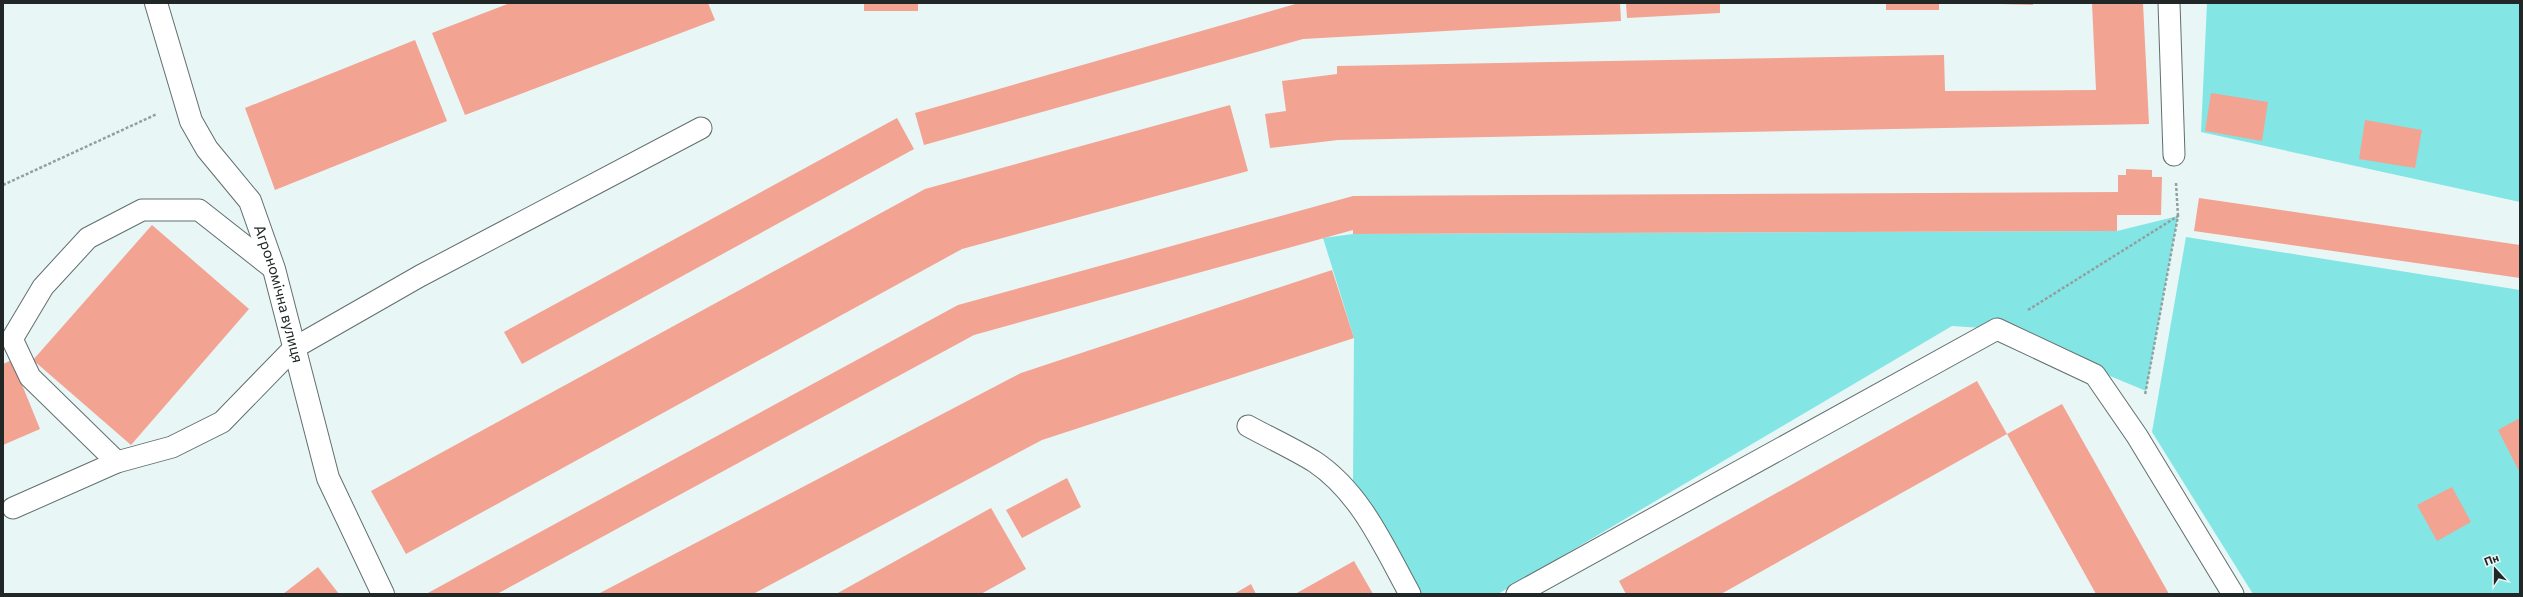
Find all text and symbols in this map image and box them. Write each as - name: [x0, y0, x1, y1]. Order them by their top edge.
- street label: Агрономічна вулиця: [251, 222, 308, 364]
- north arrow: [2475, 549, 2515, 589]
- text: Пн: [2482, 551, 2500, 568]

